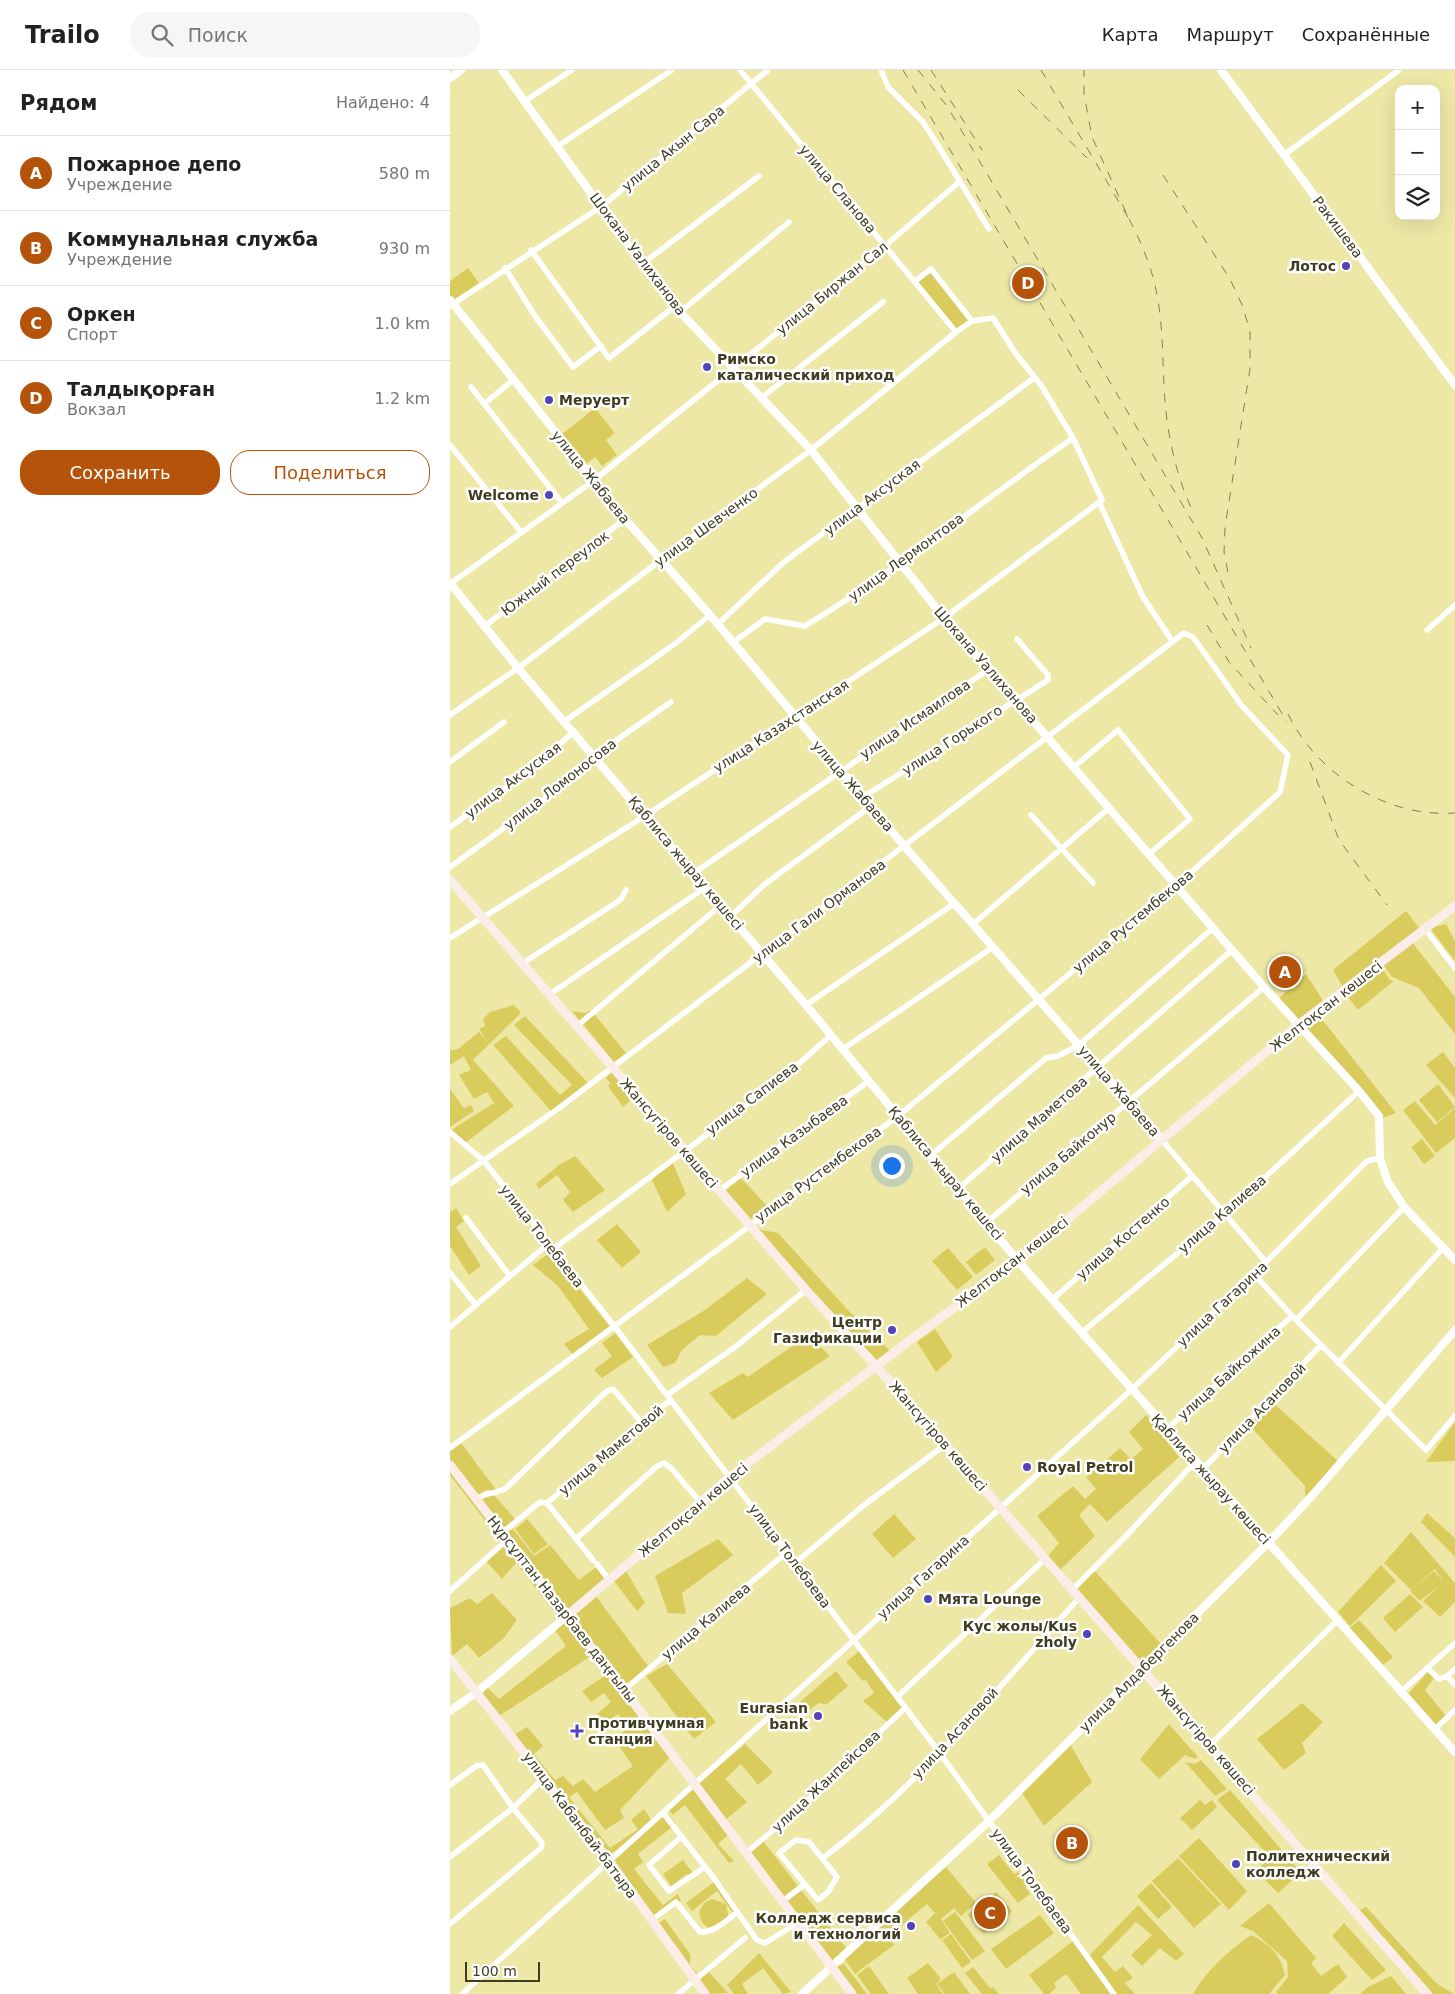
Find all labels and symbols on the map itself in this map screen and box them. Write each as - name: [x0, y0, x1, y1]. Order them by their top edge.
- street label: улица Акын Сара: [618, 102, 728, 194]
- street label: улица Сланова: [796, 141, 880, 237]
- street label: Шокана Уалиханова: [587, 190, 689, 318]
- street label: Ракишева: [1310, 193, 1366, 261]
- street label: улица Биржан Сал: [773, 238, 891, 338]
- place label: Лотос: [1289, 258, 1336, 274]
- marker: Лотос: [1340, 260, 1352, 272]
- pin: D: [1012, 264, 1044, 302]
- place label: Римско каталический приход: [717, 351, 894, 383]
- marker: Римско каталический приход: [701, 361, 713, 373]
- place label: Меруерт: [559, 392, 630, 408]
- marker: Меруерт: [543, 394, 555, 406]
- street label: улица Жабаева: [549, 427, 633, 527]
- street label: улица Аксуская: [821, 456, 923, 538]
- street label: улица Шевченко: [651, 484, 761, 570]
- place label: Welcome: [468, 487, 539, 503]
- marker: Welcome: [543, 489, 555, 501]
- street label: улица Лермонтова: [845, 510, 967, 604]
- street label: Южный переулок: [498, 527, 612, 619]
- street label: Шокана Уалиханова: [931, 603, 1041, 727]
- street label: улица Казахстанская: [710, 676, 852, 776]
- street label: улица Исмаилова: [857, 676, 973, 762]
- street label: улица Горького: [899, 702, 1005, 778]
- street label: улица Ломоносова: [501, 735, 619, 833]
- street label: улица Жабаева: [809, 737, 897, 835]
- street label: улица Аксуская: [462, 739, 564, 821]
- street label: Қаблиса жырау көшесі: [625, 793, 747, 933]
- street label: улица Гали Орманова: [749, 856, 889, 966]
- street label: улица Рустембекова: [1070, 866, 1196, 976]
- pin: A: [1269, 953, 1301, 991]
- street label: Желтоқсан көшесі: [1267, 957, 1385, 1055]
- street label: улица Жабаева: [1075, 1042, 1163, 1140]
- street label: улица Сапиева: [703, 1058, 801, 1138]
- street label: улица Маметова: [988, 1073, 1090, 1165]
- street label: Жансүгіров көшесі: [617, 1075, 721, 1191]
- street label: улица Казыбаева: [737, 1092, 851, 1180]
- street label: Қаблиса жырау көшесі: [885, 1103, 1007, 1243]
- street label: улица Байконур: [1017, 1108, 1119, 1198]
- street label: улица Рустембекова: [752, 1123, 884, 1225]
- your location: [879, 1153, 905, 1179]
- street label: улица Калиева: [1175, 1172, 1269, 1256]
- street label: улица Толебаева: [497, 1181, 587, 1291]
- street label: улица Костенко: [1073, 1193, 1173, 1283]
- street label: Желтоқсан көшесі: [953, 1213, 1071, 1311]
- street label: улица Гагарина: [1174, 1258, 1270, 1350]
- place label: Центр Газификации: [773, 1314, 882, 1346]
- street label: улица Байкожина: [1174, 1323, 1284, 1423]
- marker: Центр Газификации: [886, 1324, 898, 1336]
- street label: улица Асановой: [1215, 1360, 1309, 1456]
- street label: Жансүгіров көшесі: [886, 1378, 990, 1494]
- street label: улица Маметовой: [556, 1402, 666, 1498]
- street label: Қаблиса жырау көшесі: [1148, 1411, 1274, 1547]
- place label: Royal Petrol: [1037, 1459, 1133, 1475]
- street label: Желтоқсан көшесі: [635, 1460, 751, 1560]
- marker: Royal Petrol: [1021, 1461, 1033, 1473]
- street label: улица Толебаева: [746, 1501, 834, 1611]
- street label: Нұрсұлтан Назарбаев даңғылы: [484, 1513, 640, 1705]
- street label: улица Гагарина: [874, 1532, 972, 1622]
- street label: улица Калиева: [658, 1579, 754, 1663]
- place label: Мята Lounge: [938, 1591, 1041, 1607]
- marker: Мята Lounge: [922, 1593, 934, 1605]
- street label: улица Алдабергенова: [1076, 1609, 1202, 1735]
- place label: Кус жолы/Kus zholy: [963, 1618, 1077, 1650]
- marker: Кус жолы/Kus zholy: [1081, 1628, 1093, 1640]
- street label: Жансүгіров көшесі: [1154, 1682, 1258, 1798]
- street label: улица Асановой: [909, 1684, 1001, 1782]
- place label: Eurasian bank: [740, 1700, 809, 1732]
- marker: Eurasian bank: [812, 1710, 824, 1722]
- place label: Противчумная станция: [588, 1715, 704, 1747]
- marker: Противчумная станция: [570, 1724, 584, 1738]
- street label: улица Жанпейсова: [769, 1727, 883, 1835]
- street label: улица Кабанбай-батыра: [520, 1749, 640, 1901]
- pin: B: [1056, 1824, 1088, 1862]
- street label: улица Толебаева: [988, 1825, 1076, 1937]
- place label: Политехнический колледж: [1246, 1848, 1390, 1880]
- marker: Политехнический колледж: [1230, 1858, 1242, 1870]
- pin: C: [974, 1894, 1006, 1932]
- place label: Колледж сервиса и технологий: [756, 1910, 901, 1942]
- marker: Колледж сервиса и технологий: [905, 1920, 917, 1932]
- scale bar: [465, 1959, 540, 1982]

